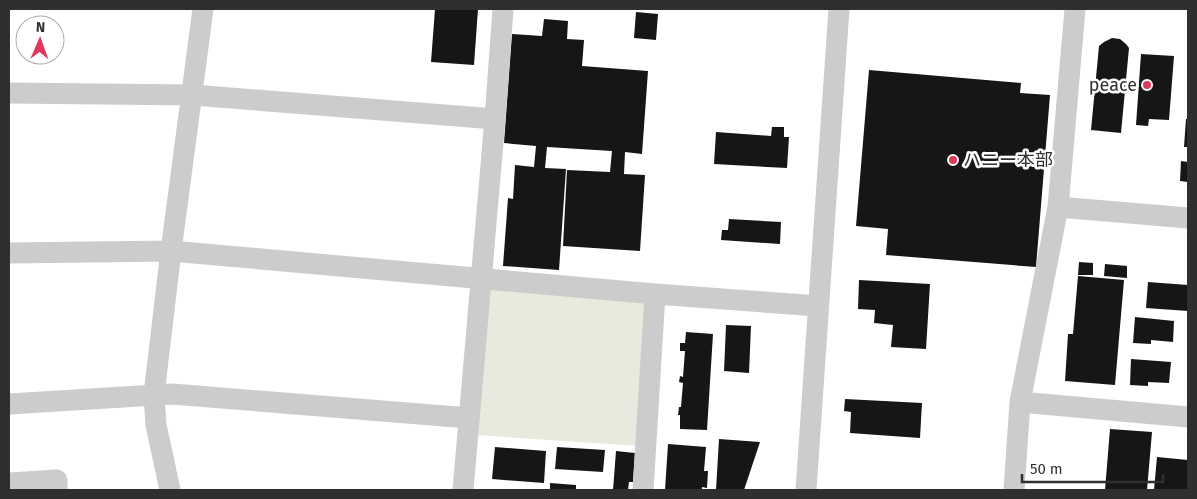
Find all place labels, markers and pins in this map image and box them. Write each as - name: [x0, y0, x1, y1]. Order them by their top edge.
- place label: peace: [1089, 74, 1137, 96]
- marker: peace: [1141, 79, 1153, 91]
- place label: ハニー本部: [963, 149, 1053, 171]
- marker: ハニー本部: [947, 154, 959, 166]

